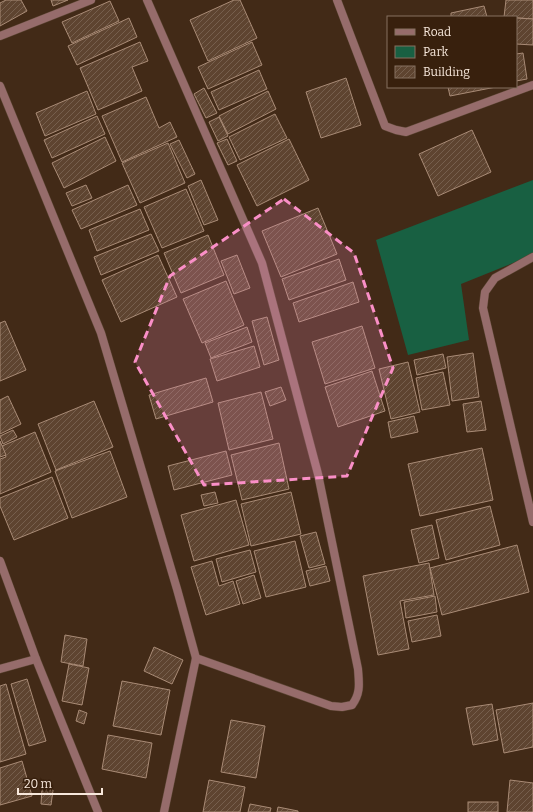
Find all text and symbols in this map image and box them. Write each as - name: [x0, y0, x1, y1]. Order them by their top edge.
- legend: [387, 16, 517, 88]
- text: Road: [423, 25, 451, 39]
- text: Park: [423, 45, 449, 59]
- text: Building: [423, 65, 470, 79]
- scale bar: [18, 770, 102, 796]
- text: 20 m: [24, 777, 53, 791]

